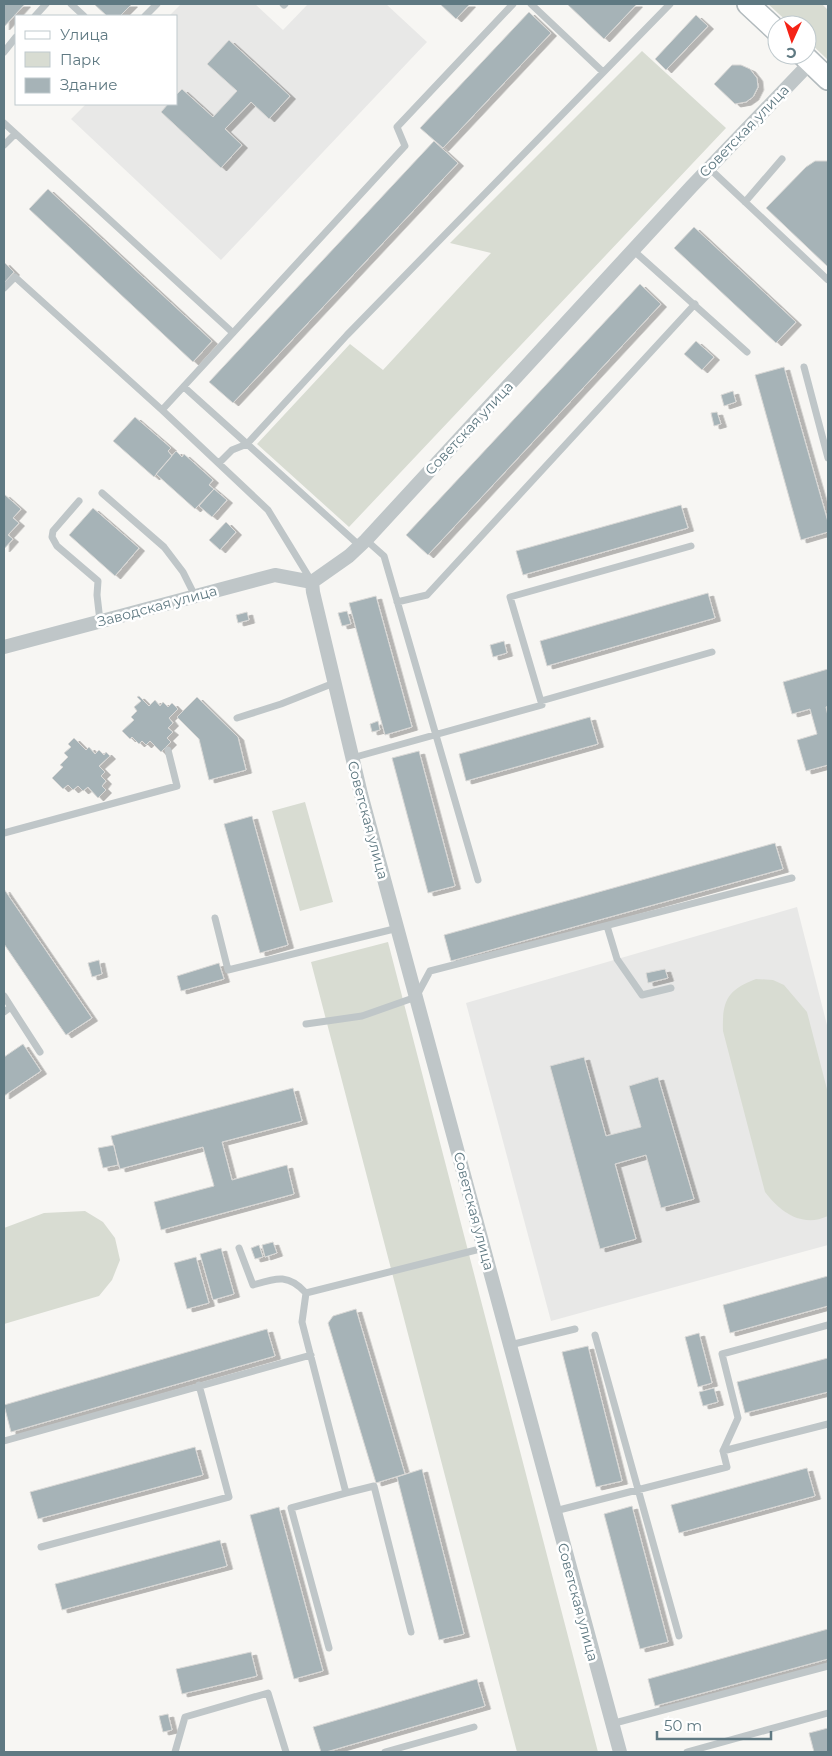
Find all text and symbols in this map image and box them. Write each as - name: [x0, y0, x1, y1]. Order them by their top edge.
- legend: [15, 15, 178, 105]
- north arrow: [767, 15, 817, 65]
- text: Улица: [60, 25, 108, 44]
- text: С: [786, 44, 797, 62]
- text: Парк: [60, 50, 100, 69]
- text: Здание: [60, 75, 118, 94]
- street label: Советская улица: [695, 81, 793, 181]
- street label: Советская улица: [421, 377, 517, 479]
- street label: Заводская улица: [95, 581, 219, 631]
- street label: Советская улица: [344, 759, 392, 881]
- street label: Советская улица: [450, 1150, 498, 1272]
- street label: Советская улица: [554, 1541, 602, 1663]
- scale bar: [657, 1708, 771, 1740]
- text: 50 m: [664, 1716, 702, 1735]

